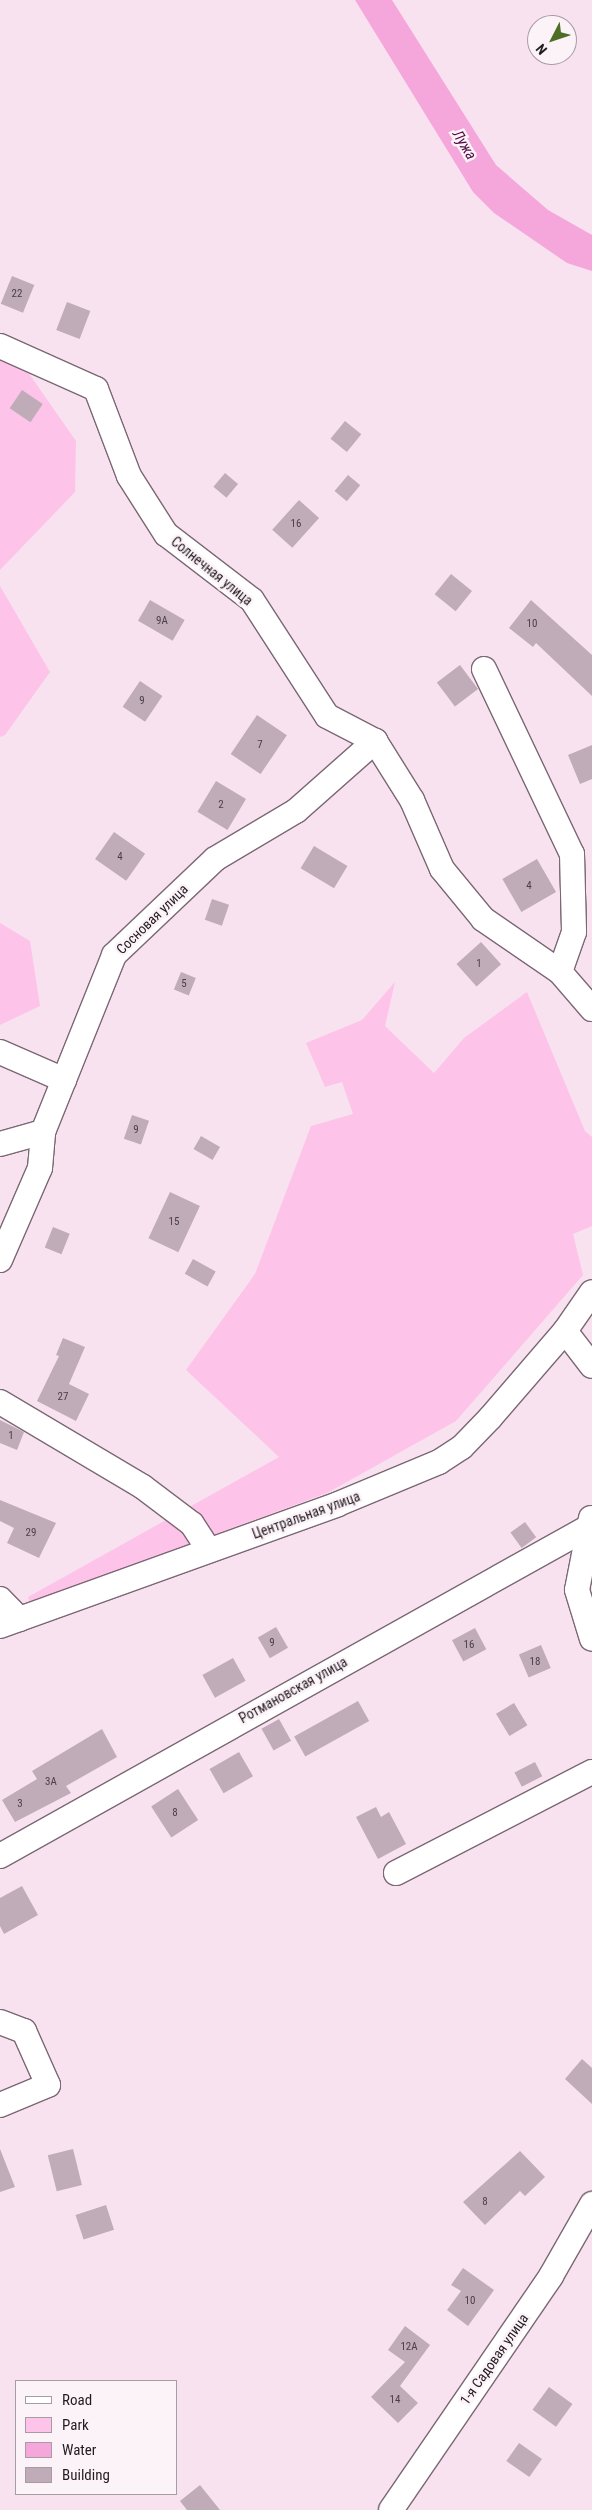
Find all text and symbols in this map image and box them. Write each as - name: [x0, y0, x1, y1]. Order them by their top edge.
- north arrow: [527, 15, 577, 65]
- text: N: [533, 41, 550, 58]
- water label: Лужа: [448, 127, 480, 163]
- house number: 22: [12, 287, 22, 301]
- house number: 16: [291, 517, 301, 531]
- street label: Солнечная улица: [168, 533, 256, 609]
- house number: 9А: [156, 614, 168, 628]
- house number: 10: [527, 617, 537, 631]
- house number: 9: [139, 694, 145, 708]
- house number: 7: [257, 738, 263, 752]
- house number: 2: [218, 798, 224, 812]
- house number: 4: [117, 850, 123, 864]
- house number: 4: [526, 879, 532, 893]
- street label: Сосновая улица: [113, 881, 191, 957]
- house number: 1: [476, 957, 482, 971]
- house number: 5: [181, 977, 187, 991]
- house number: 9: [133, 1123, 139, 1137]
- house number: 15: [169, 1215, 179, 1229]
- house number: 27: [58, 1390, 68, 1404]
- house number: 1: [8, 1429, 14, 1443]
- street label: Центральная улица: [250, 1488, 362, 1542]
- house number: 29: [26, 1526, 36, 1540]
- house number: 9: [269, 1636, 275, 1650]
- house number: 16: [464, 1638, 474, 1652]
- street label: Ротмановская улица: [236, 1653, 350, 1727]
- house number: 18: [530, 1655, 540, 1669]
- house number: 3А: [45, 1775, 57, 1789]
- house number: 3: [17, 1797, 23, 1811]
- house number: 8: [172, 1806, 178, 1820]
- house number: 8: [482, 2195, 488, 2209]
- house number: 10: [465, 2294, 475, 2308]
- street label: 1-я Садовая улица: [456, 2310, 532, 2408]
- house number: 12А: [400, 2340, 418, 2354]
- legend: [15, 2380, 178, 2495]
- text: Road: [62, 2391, 92, 2409]
- house number: 14: [390, 2393, 400, 2407]
- text: Park: [62, 2416, 89, 2434]
- text: Water: [62, 2441, 96, 2459]
- text: Building: [62, 2466, 110, 2484]

